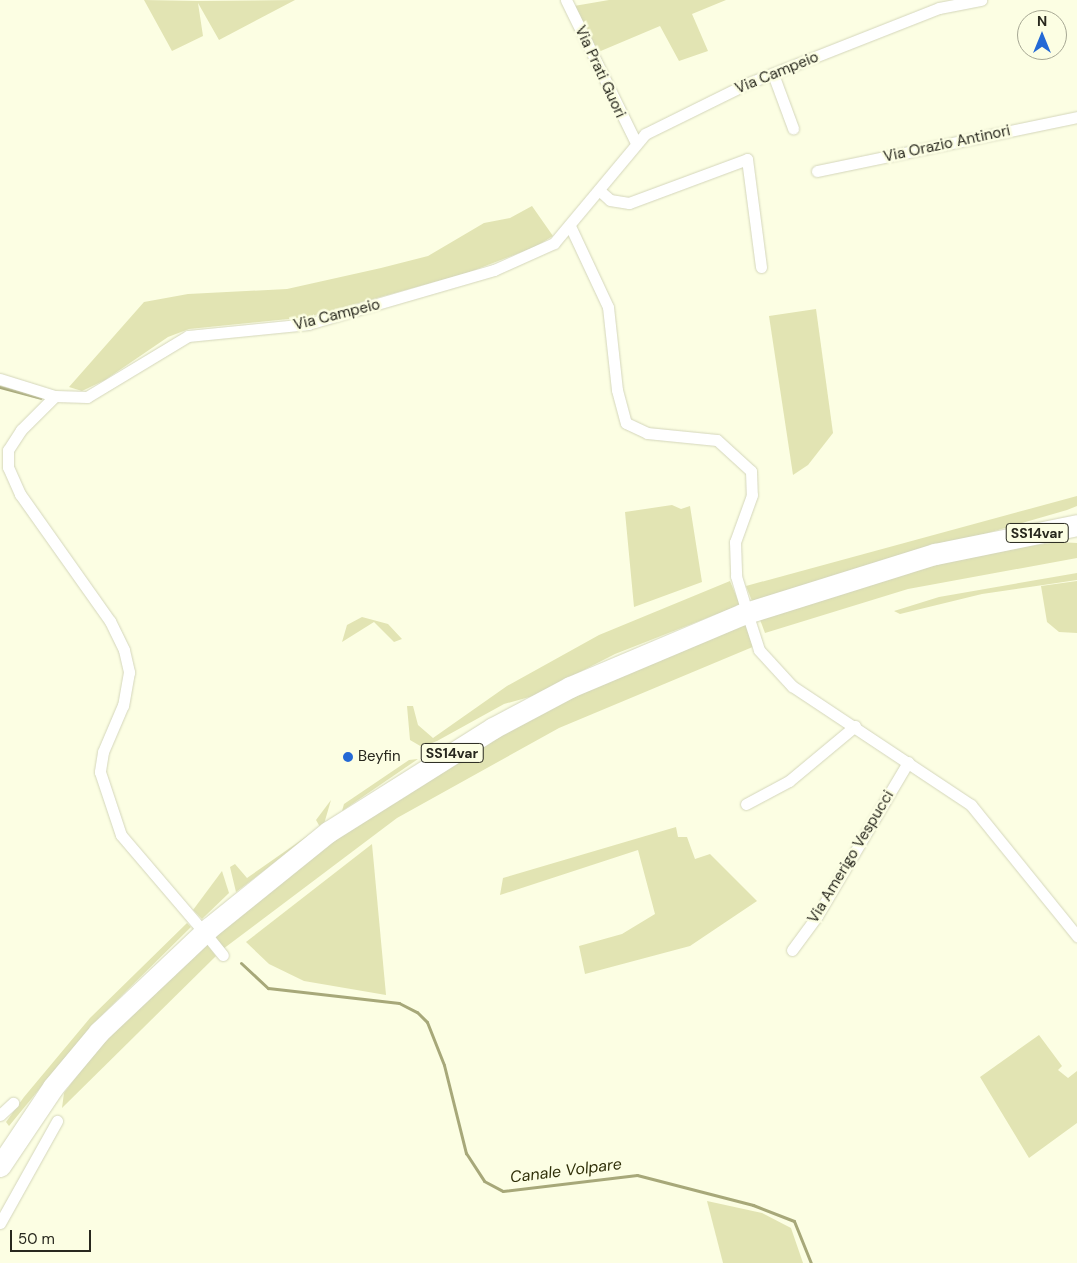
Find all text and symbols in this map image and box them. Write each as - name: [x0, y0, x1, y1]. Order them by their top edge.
- north arrow: [1017, 10, 1067, 60]
- text: N: [1037, 12, 1047, 30]
- street label: Via Prati Guori: [571, 23, 629, 121]
- street label: Via Campeio: [733, 48, 821, 98]
- street label: Via Orazio Antinori: [882, 122, 1012, 166]
- street label: Via Campeio: [292, 296, 382, 334]
- road number: SS14var: [1004, 522, 1070, 544]
- road number: SS14var: [420, 741, 484, 764]
- place label: Beyfin: [358, 748, 401, 766]
- marker: Beyfin: [342, 751, 354, 763]
- street label: Via Amerigo Vespucci: [804, 787, 898, 927]
- water label: Canale Volpare: [509, 1155, 623, 1187]
- scale bar: [12, 1220, 94, 1252]
- text: 50 m: [18, 1229, 55, 1249]

